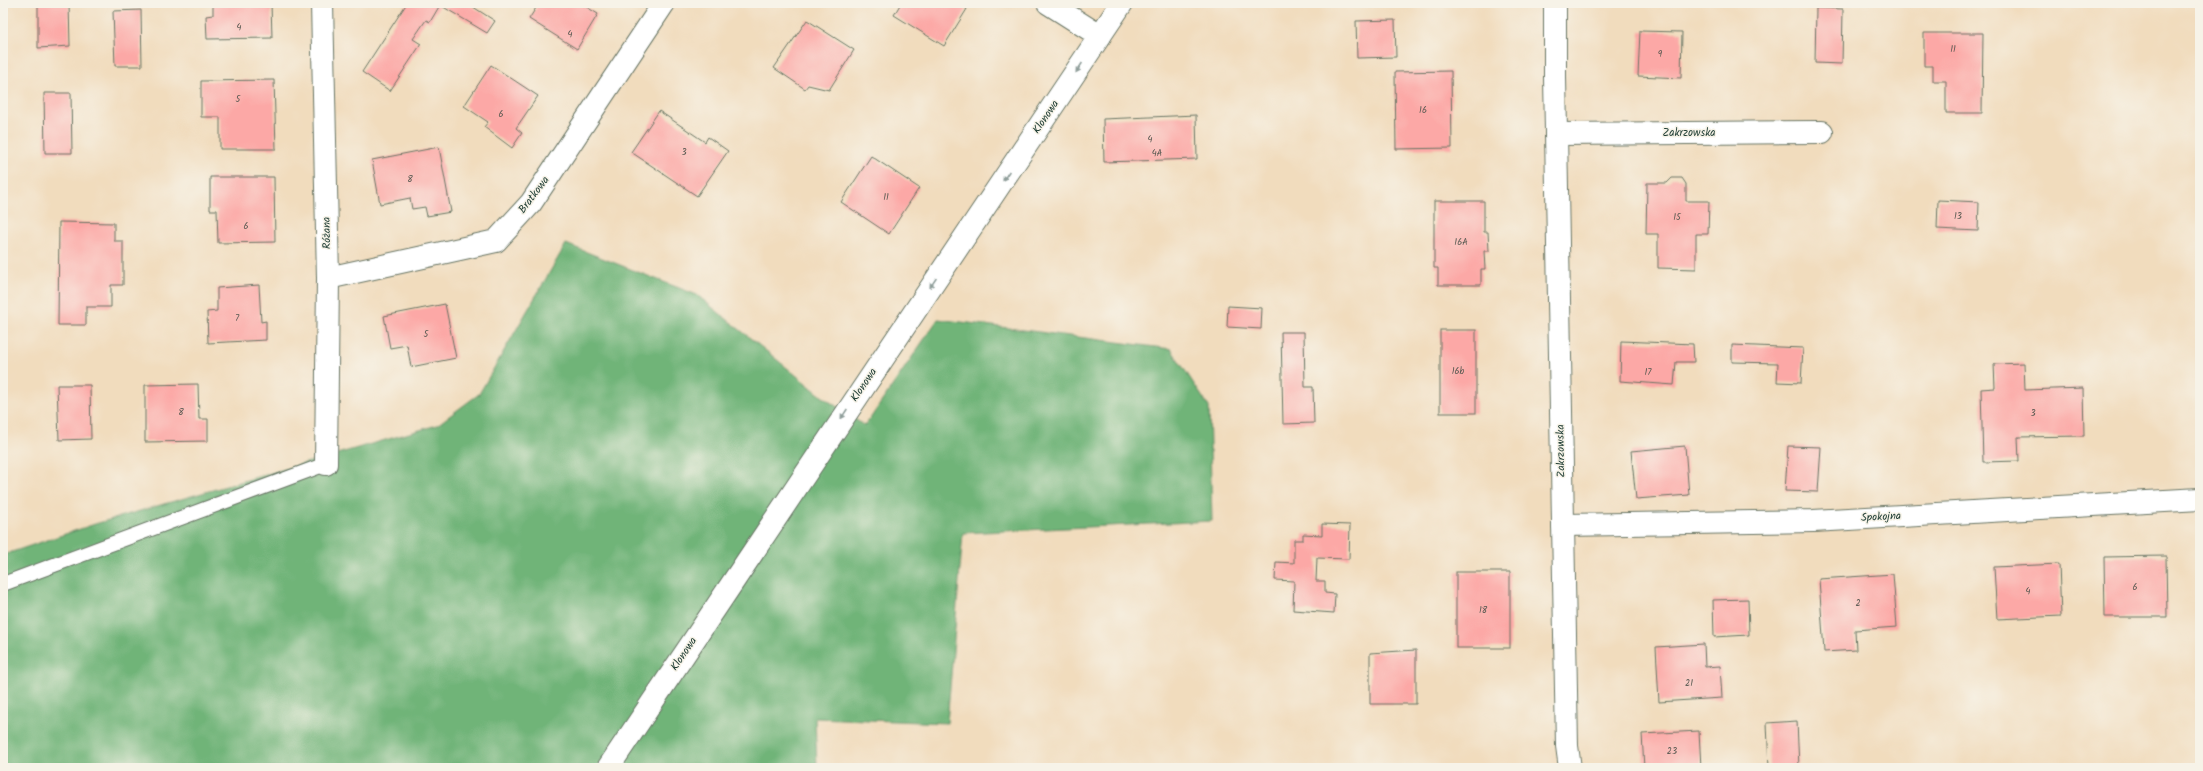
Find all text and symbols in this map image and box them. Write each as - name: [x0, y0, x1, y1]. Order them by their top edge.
- house number: 4: [237, 20, 242, 35]
- house number: 4: [568, 27, 573, 42]
- house number: 11: [1950, 42, 1956, 57]
- house number: 9: [1658, 47, 1663, 62]
- one-way arrow: [1075, 62, 1082, 74]
- house number: 5: [236, 92, 242, 107]
- street label: Klonowa: [1028, 96, 1064, 138]
- house number: 16: [1419, 103, 1427, 118]
- house number: 6: [498, 107, 504, 122]
- street label: Zakrzowska: [1662, 124, 1716, 142]
- house number: 4: [1148, 132, 1153, 147]
- house number: 3: [681, 145, 687, 160]
- house number: 4A: [1152, 146, 1163, 161]
- one-way arrow: [1002, 171, 1010, 181]
- house number: 8: [407, 172, 413, 187]
- street label: Bratkowa: [514, 173, 554, 217]
- house number: 11: [883, 190, 889, 205]
- house number: 13: [1954, 209, 1962, 224]
- house number: 15: [1673, 210, 1682, 225]
- street label: Różana: [318, 217, 336, 249]
- house number: 6: [243, 219, 249, 234]
- house number: 16A: [1454, 235, 1468, 250]
- one-way arrow: [929, 278, 937, 289]
- house number: 7: [235, 311, 240, 326]
- house number: 5: [424, 327, 430, 342]
- street label: Klonowa: [846, 364, 882, 406]
- house number: 16b: [1452, 364, 1465, 379]
- house number: 17: [1645, 365, 1652, 380]
- house number: 8: [178, 405, 184, 420]
- house number: 3: [2030, 406, 2036, 421]
- one-way arrow: [841, 409, 848, 420]
- street label: Zakrzowska: [1552, 424, 1570, 478]
- street label: Spokojna: [1861, 507, 1901, 527]
- house number: 6: [2132, 580, 2138, 595]
- house number: 4: [2026, 584, 2031, 599]
- house number: 2: [1855, 596, 1861, 611]
- house number: 18: [1479, 603, 1488, 618]
- street label: Klonowa: [666, 633, 702, 675]
- house number: 21: [1685, 676, 1693, 691]
- house number: 23: [1667, 744, 1677, 759]

